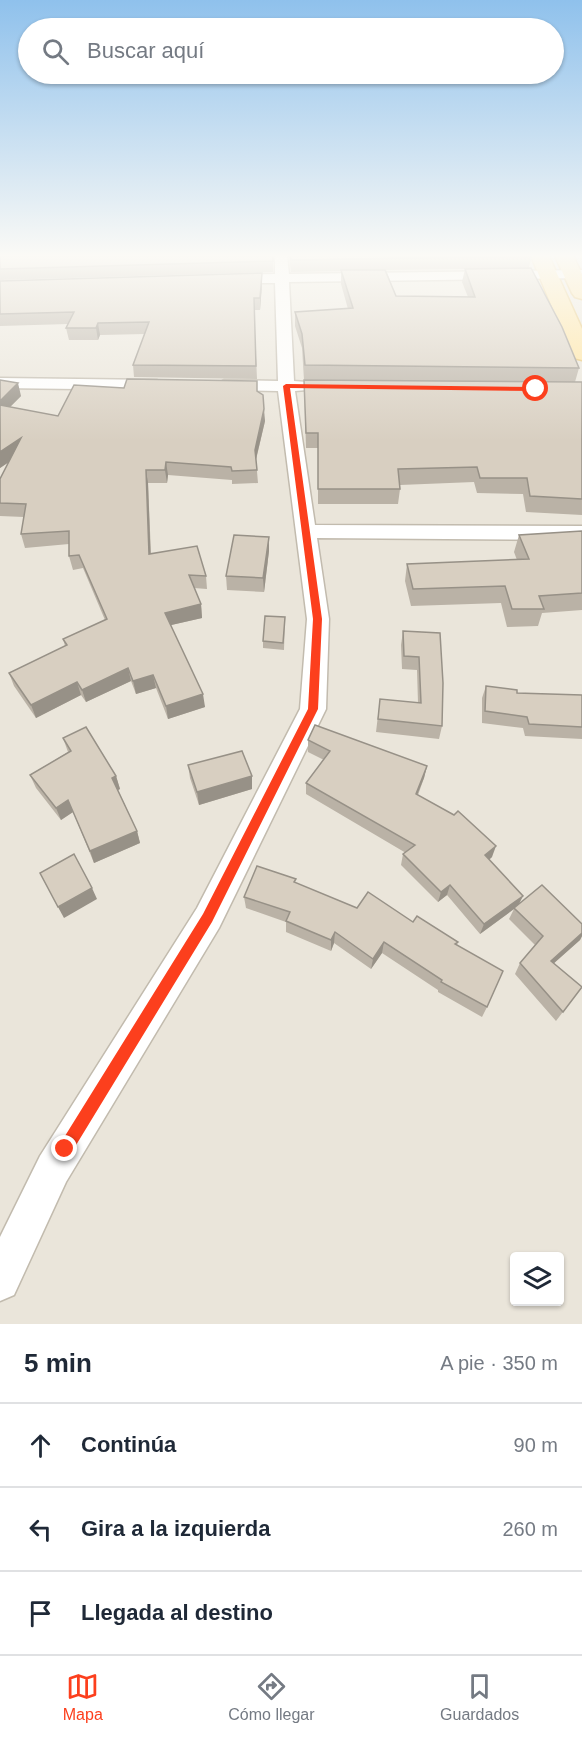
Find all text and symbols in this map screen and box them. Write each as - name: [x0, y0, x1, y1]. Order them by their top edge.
- search box: [18, 18, 564, 84]
- icon: search: [39, 35, 72, 68]
- text: Buscar aquí: [87, 38, 204, 63]
- route start: [522, 375, 548, 401]
- route end: [51, 1135, 77, 1161]
- map controls: [510, 1252, 564, 1306]
- button: layers: [510, 1252, 564, 1306]
- text: 5 min: [24, 1348, 92, 1378]
- text: A pie · 350 m: [440, 1352, 558, 1374]
- icon: ahead: [24, 1429, 57, 1462]
- text: Continúa: [81, 1432, 176, 1457]
- text: 90 m: [514, 1434, 558, 1456]
- icon: left: [24, 1513, 57, 1546]
- text: Gira a la izquierda: [81, 1516, 271, 1541]
- text: 260 m: [502, 1518, 558, 1540]
- icon: arrive: [24, 1597, 57, 1630]
- text: Llegada al destino: [81, 1600, 273, 1625]
- tab: Mapa: [63, 1670, 103, 1724]
- tab: Cómo llegar: [228, 1670, 315, 1724]
- tab: Guardados: [440, 1670, 519, 1724]

